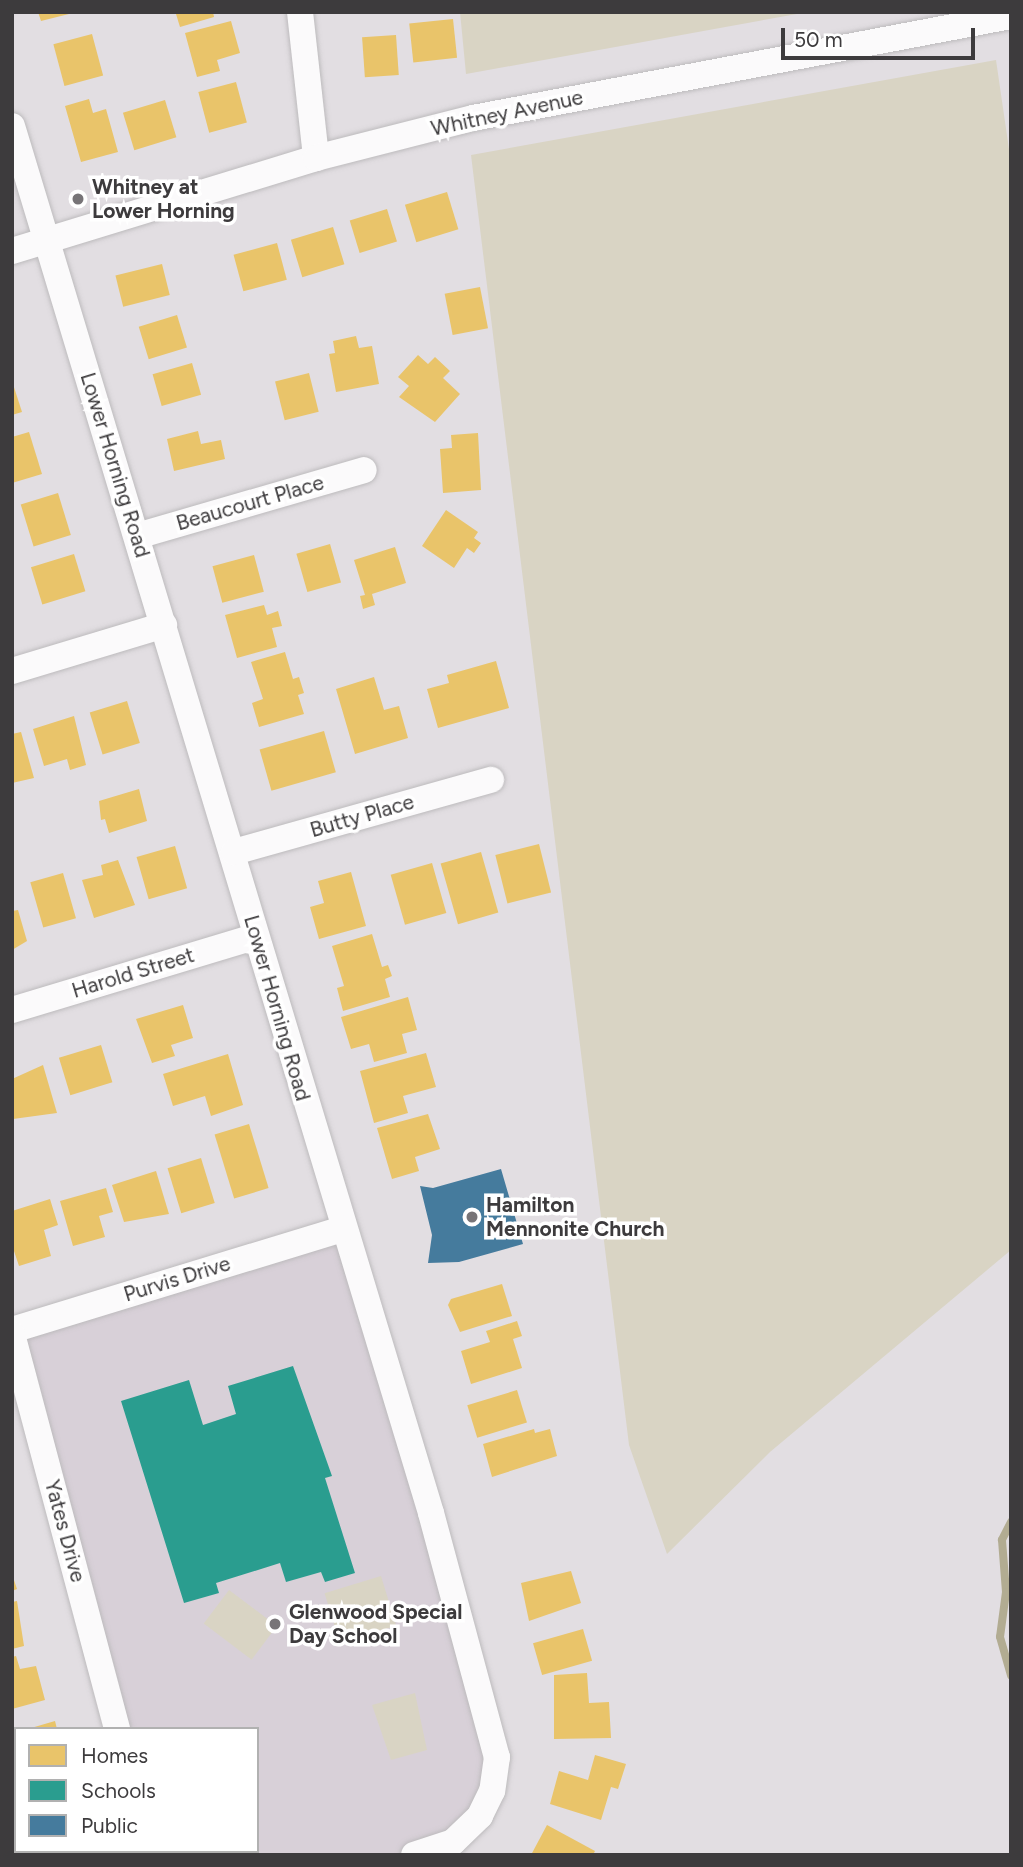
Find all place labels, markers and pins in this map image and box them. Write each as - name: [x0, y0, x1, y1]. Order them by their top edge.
- place label: Whitney at Lower Horning: [92, 174, 235, 224]
- marker: Whitney at Lower Horning: [70, 191, 86, 207]
- place label: Hamilton Mennonite Church: [486, 1192, 665, 1242]
- marker: Hamilton Mennonite Church: [464, 1209, 480, 1225]
- place label: Glenwood Special Day School: [289, 1599, 462, 1649]
- marker: Glenwood Special Day School: [267, 1616, 283, 1632]

